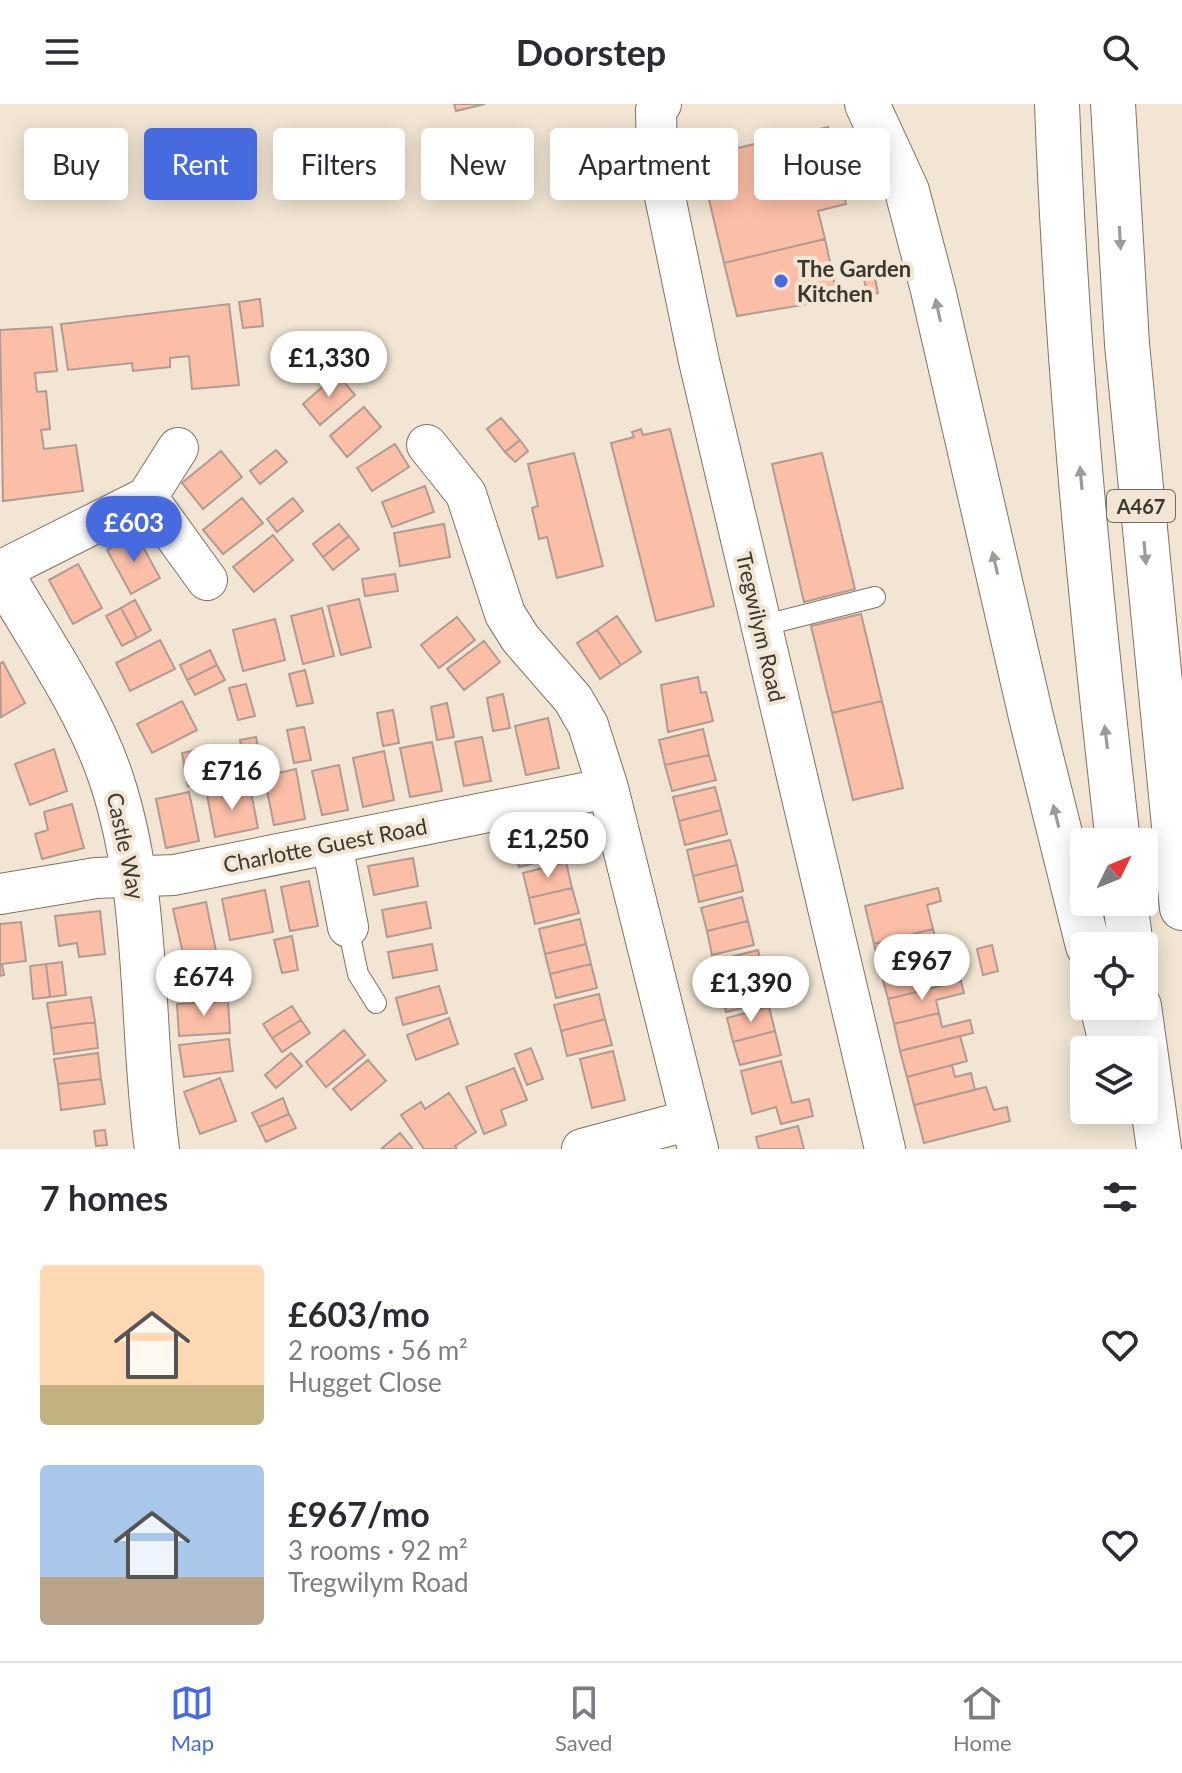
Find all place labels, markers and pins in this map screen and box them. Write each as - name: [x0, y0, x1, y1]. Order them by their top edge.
- place label: The Garden Kitchen: [797, 255, 911, 307]
- marker: The Garden Kitchen: [772, 272, 790, 290]
- pin: £1,330: [264, 331, 394, 399]
- pin: £603: [87, 496, 181, 564]
- pin: £716: [185, 744, 279, 812]
- pin: £1,250: [483, 812, 613, 880]
- pin: £967: [875, 934, 969, 1002]
- pin: £674: [157, 950, 251, 1018]
- pin: £1,390: [686, 956, 816, 1024]

